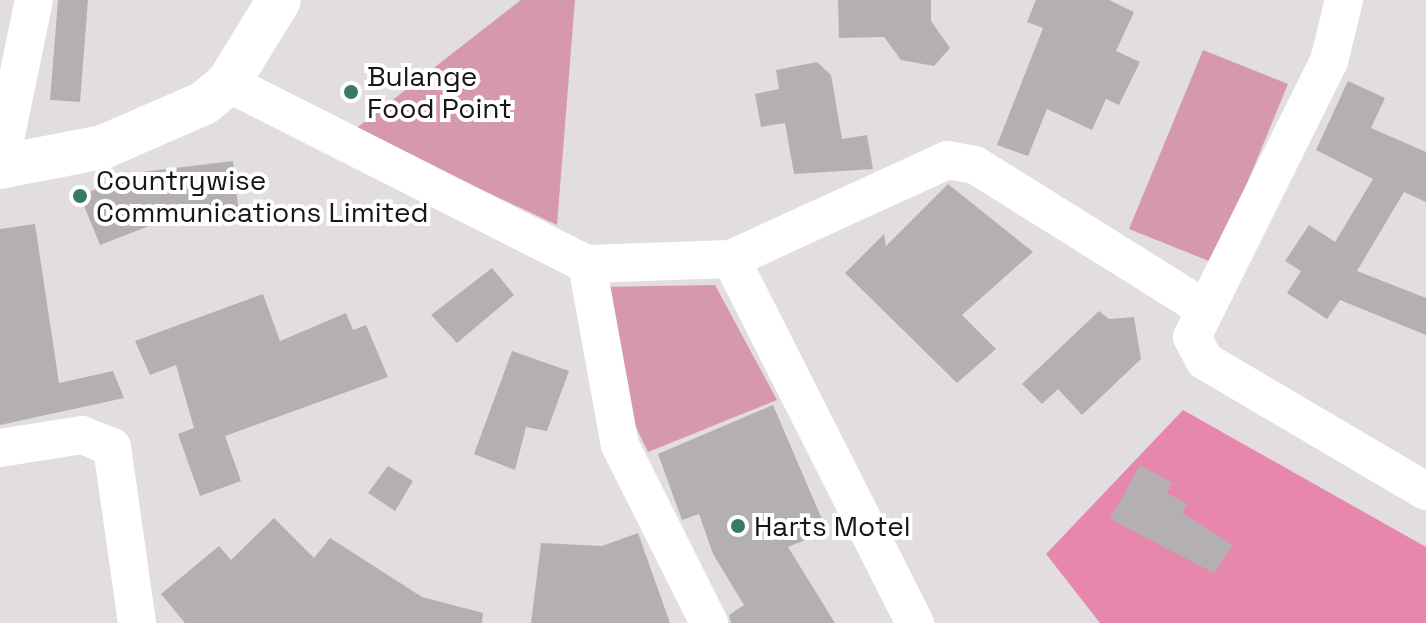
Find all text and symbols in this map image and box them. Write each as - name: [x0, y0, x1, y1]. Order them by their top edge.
- place label: Bulange Food Point: [367, 59, 512, 125]
- marker: Bulange Food Point: [342, 83, 360, 101]
- place label: Countrywise Communications Limited: [96, 163, 429, 229]
- marker: Countrywise Communications Limited: [71, 187, 89, 205]
- place label: Harts Motel: [754, 509, 911, 543]
- marker: Harts Motel: [729, 517, 747, 535]

